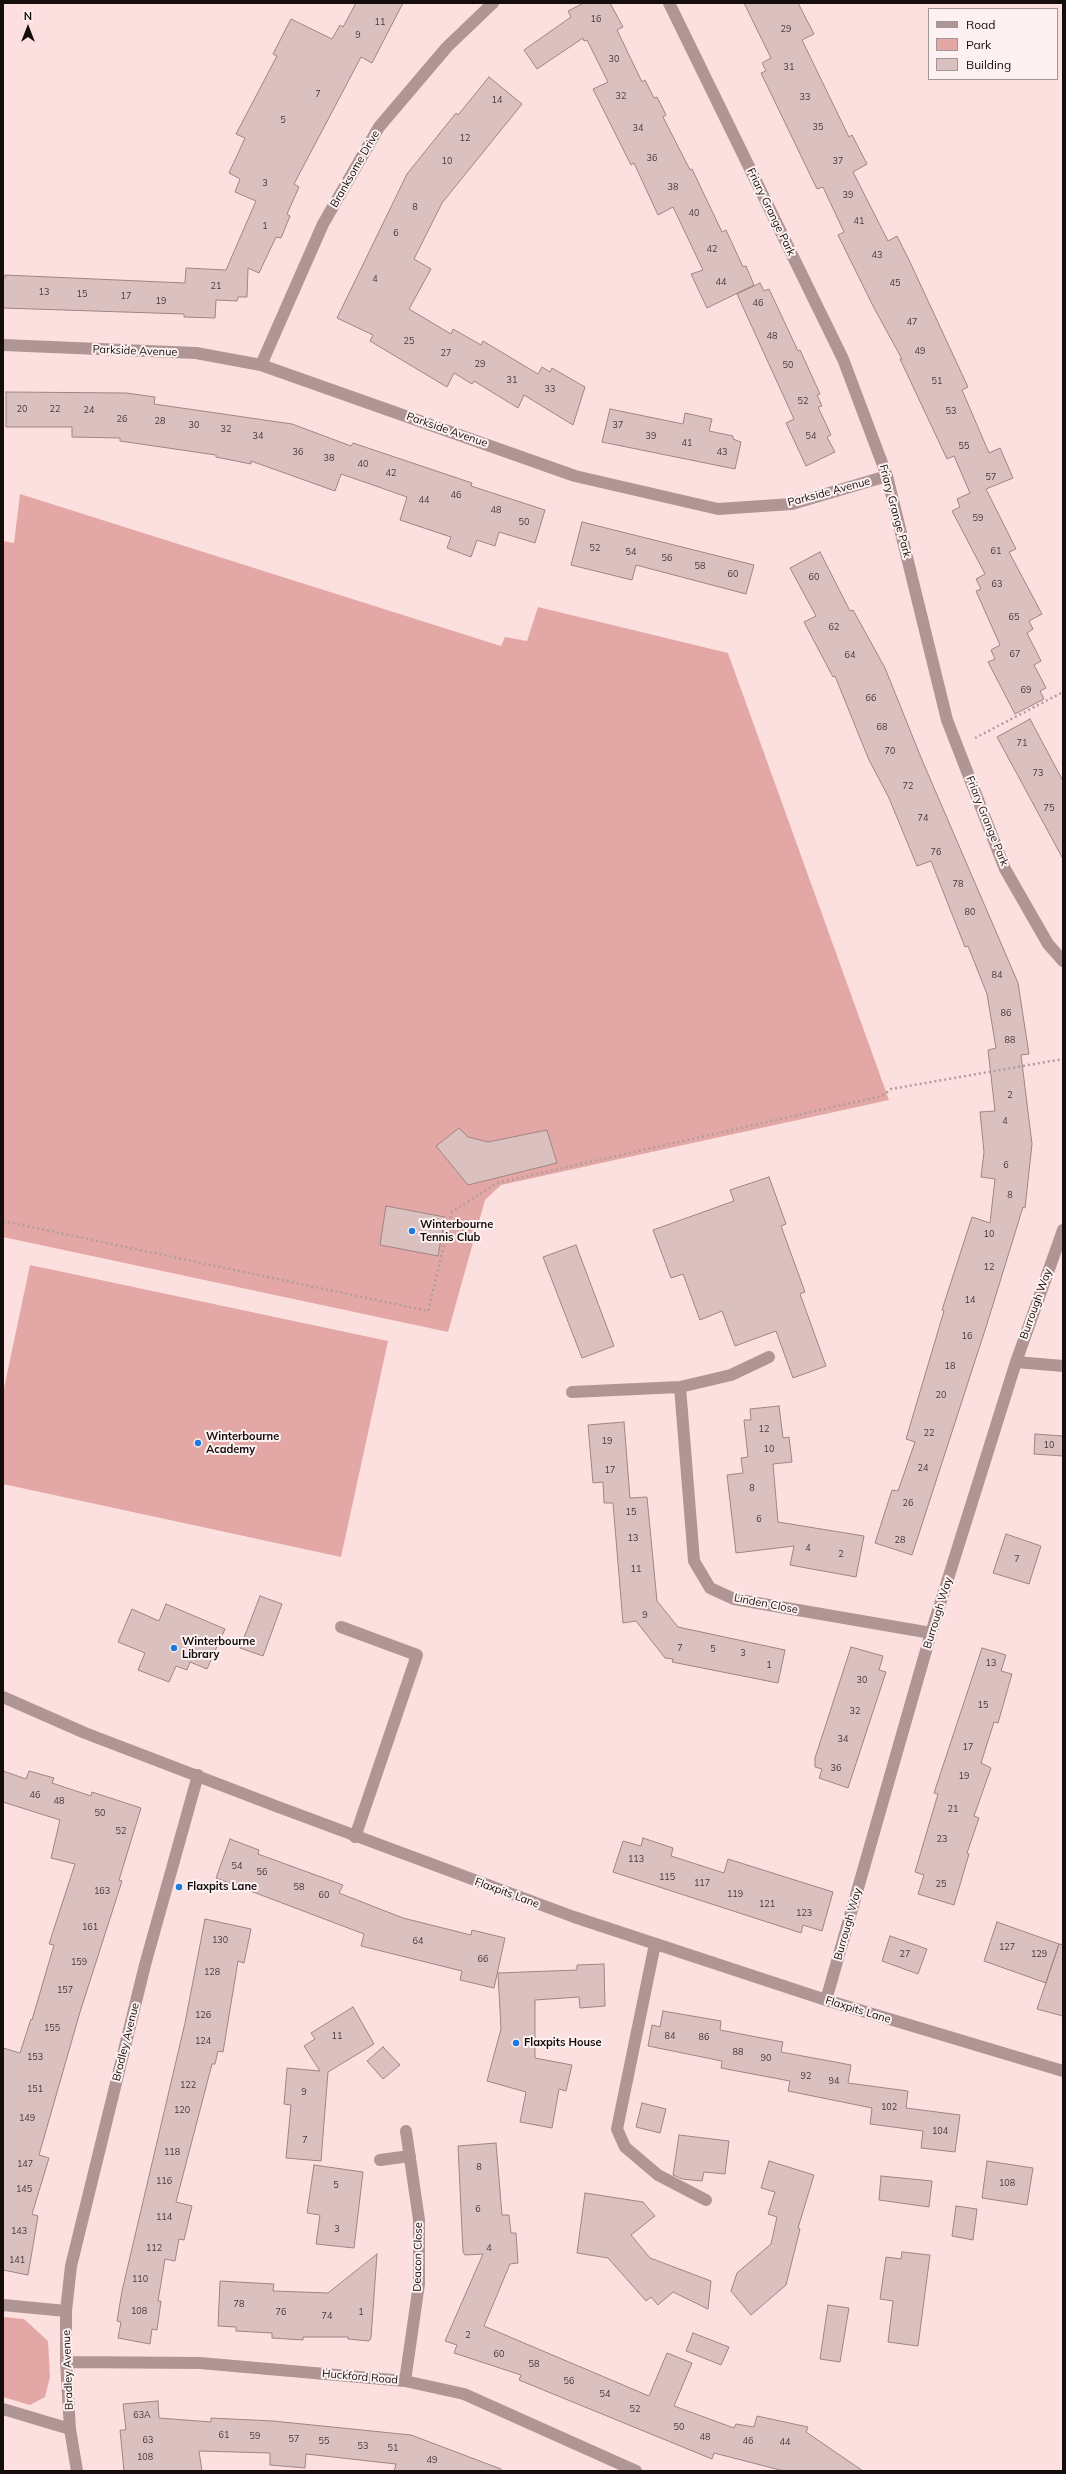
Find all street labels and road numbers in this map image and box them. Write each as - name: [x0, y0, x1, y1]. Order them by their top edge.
- street label: Branksome Drive: [328, 128, 382, 210]
- street label: Friary Grange Park: [744, 166, 798, 258]
- street label: Parkside Avenue: [92, 343, 178, 359]
- street label: Parkside Avenue: [405, 410, 489, 450]
- street label: Friary Grange Park: [876, 463, 914, 559]
- street label: Parkside Avenue: [786, 475, 872, 509]
- street label: Friary Grange Park: [963, 774, 1011, 868]
- street label: Burrough Way: [1017, 1267, 1055, 1341]
- street label: Burrough Way: [921, 1576, 955, 1650]
- street label: Linden Close: [733, 1591, 799, 1617]
- street label: Flaxpits Lane: [473, 1875, 541, 1911]
- street label: Burrough Way: [831, 1886, 865, 1962]
- street label: Flaxpits Lane: [824, 1994, 892, 2026]
- street label: Bradley Avenue: [110, 2002, 142, 2082]
- street label: Deacon Close: [411, 2222, 425, 2292]
- street label: Bradley Avenue: [60, 2330, 76, 2410]
- street label: Huckford Road: [322, 2367, 398, 2387]

